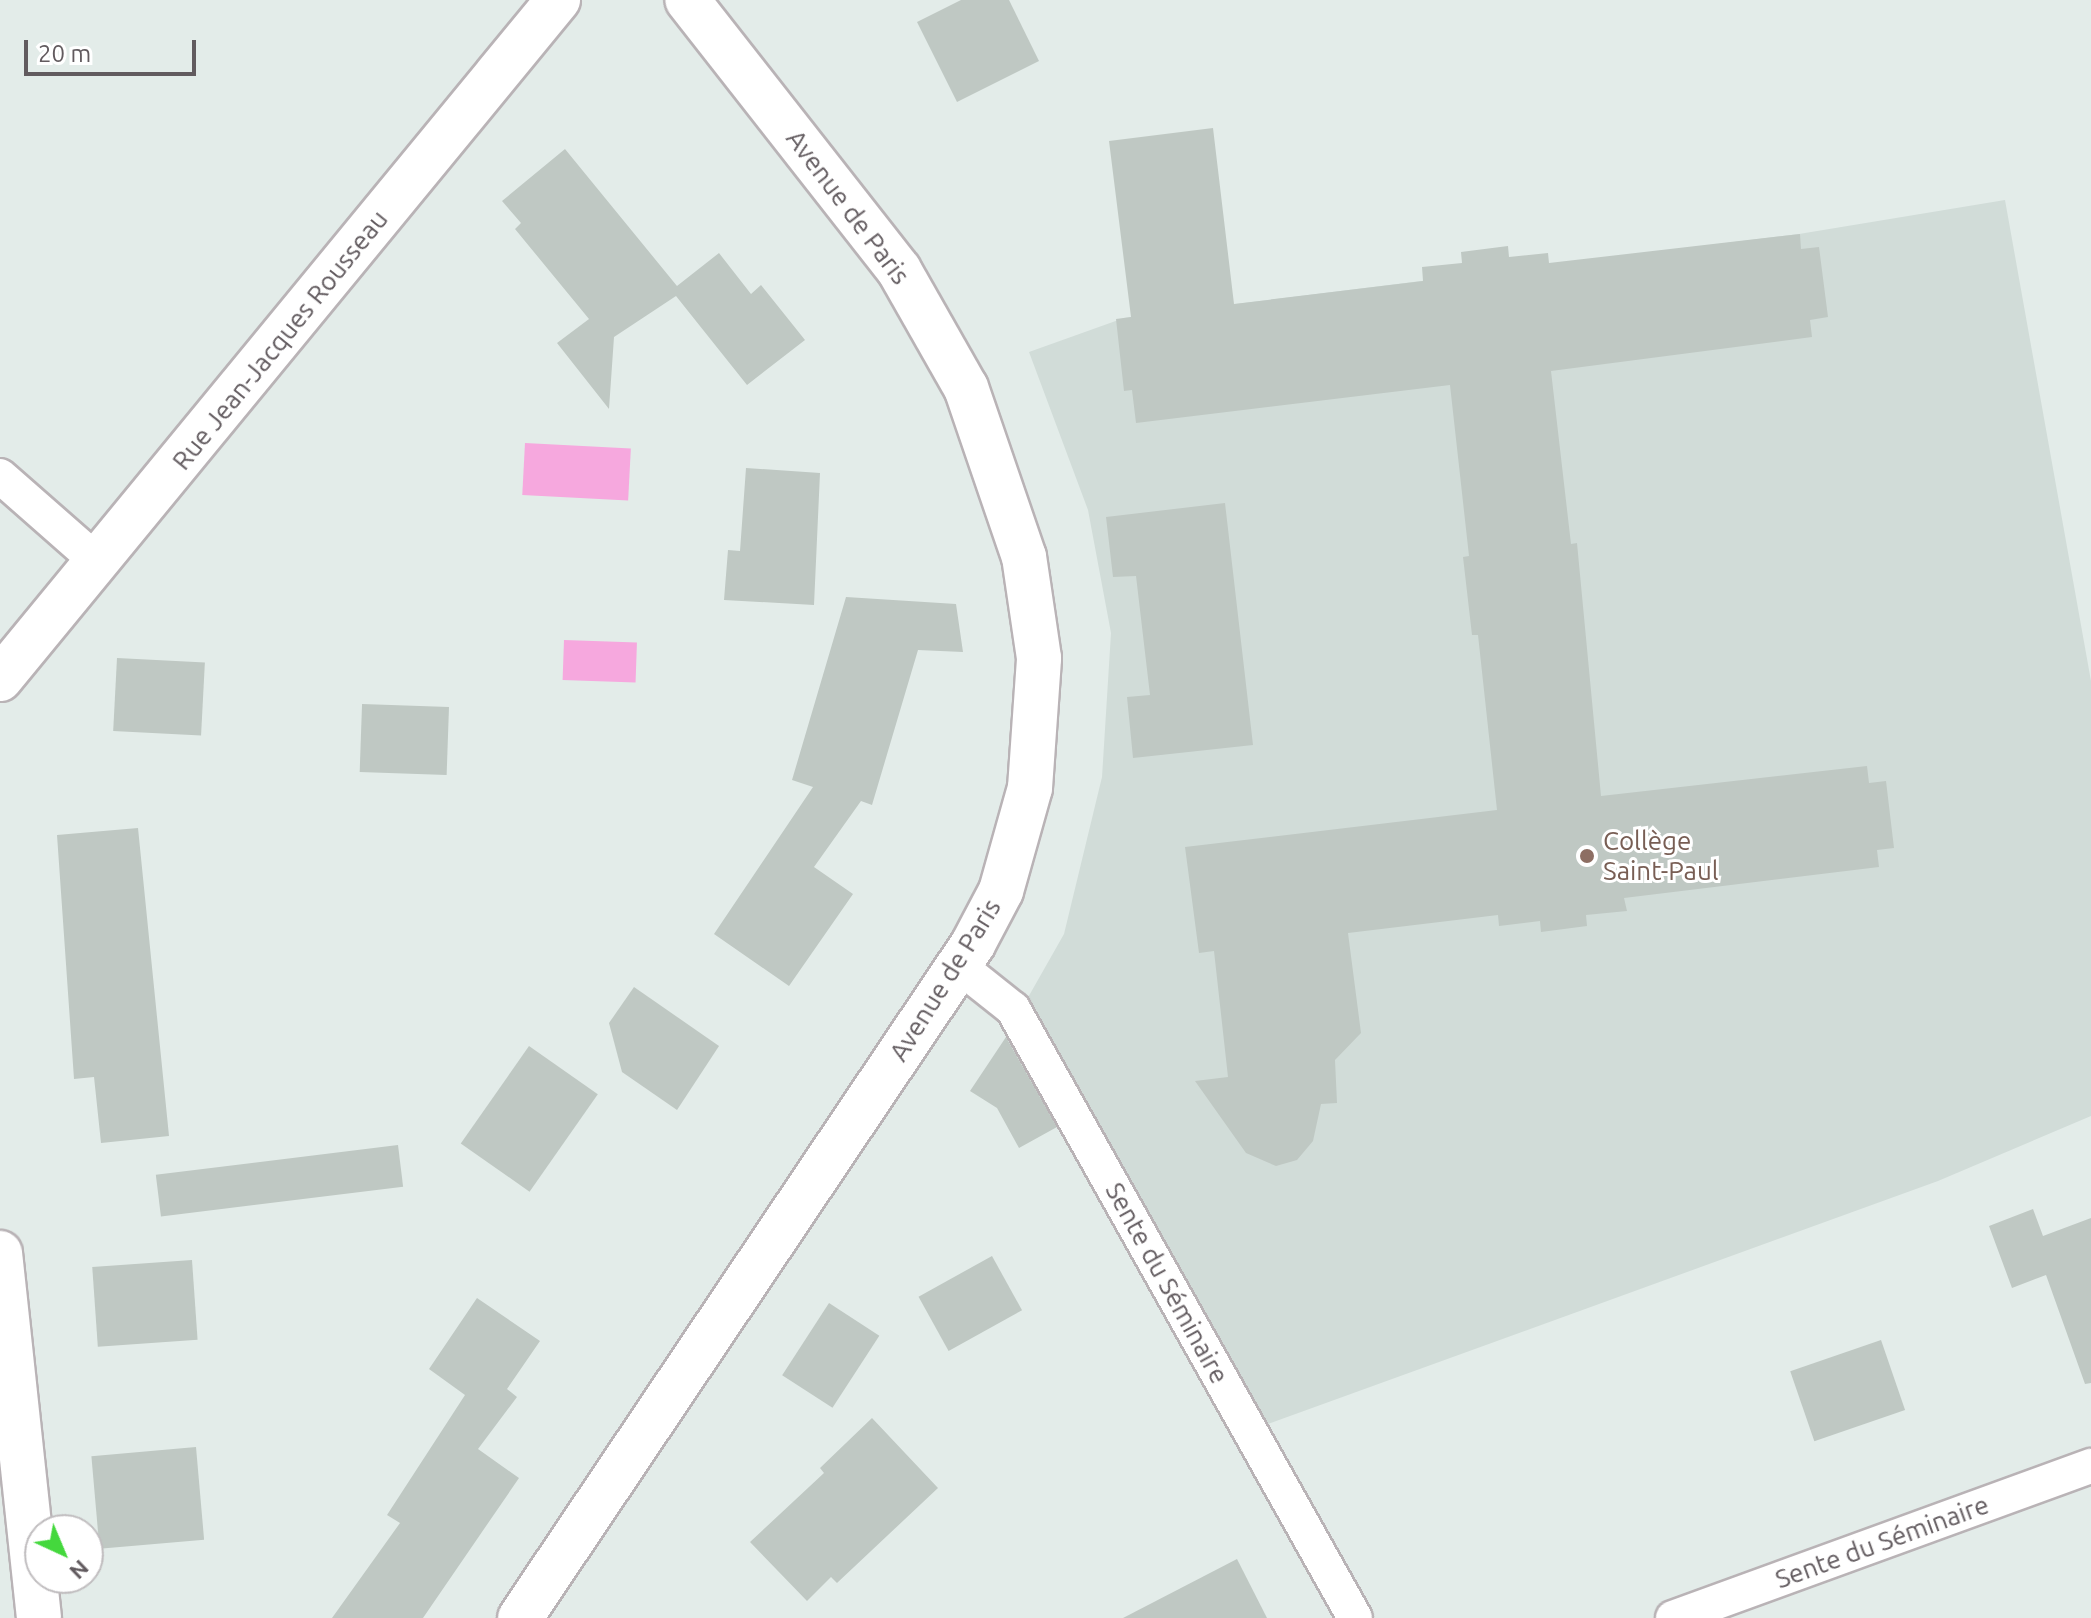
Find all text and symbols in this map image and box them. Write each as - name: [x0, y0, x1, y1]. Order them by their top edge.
- scale bar: [28, 24, 200, 74]
- text: 20 m: [38, 40, 91, 67]
- street label: Avenue de Paris: [780, 124, 916, 290]
- street label: Rue Jean-Jacques Rousseau: [166, 204, 394, 476]
- place label: Collège Saint-Paul: [1603, 825, 1719, 886]
- marker: Collège Saint-Paul: [1578, 847, 1596, 865]
- street label: Avenue de Paris: [883, 893, 1007, 1067]
- street label: Sente du Séminaire: [1099, 1177, 1235, 1389]
- street label: Sente du Séminaire: [1771, 1489, 1993, 1595]
- north arrow: [24, 1514, 104, 1594]
- text: N: [65, 1555, 94, 1585]

